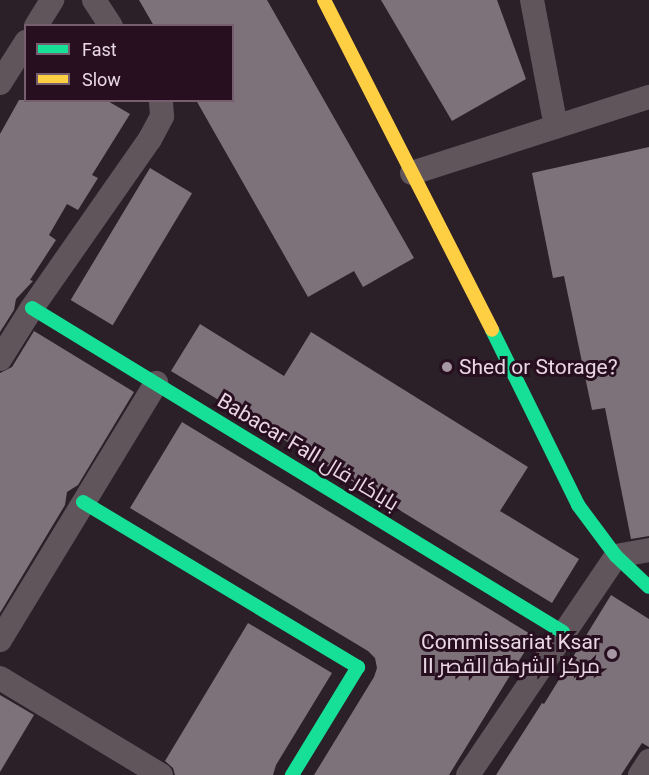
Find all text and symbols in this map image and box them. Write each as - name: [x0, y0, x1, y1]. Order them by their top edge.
- legend: [24, 24, 234, 102]
- text: Fast: [82, 39, 117, 60]
- text: Slow: [82, 69, 121, 90]
- place label: Shed or Storage?: [459, 354, 618, 380]
- marker: Shed or Storage?: [440, 360, 454, 374]
- street label: Babacar Fall باباكار فال: [213, 388, 403, 516]
- place label: Commissariat Ksar II مركز الشرطة القصر: [421, 629, 600, 679]
- marker: Commissariat Ksar II مركز الشرطة القصر: [605, 647, 619, 661]

